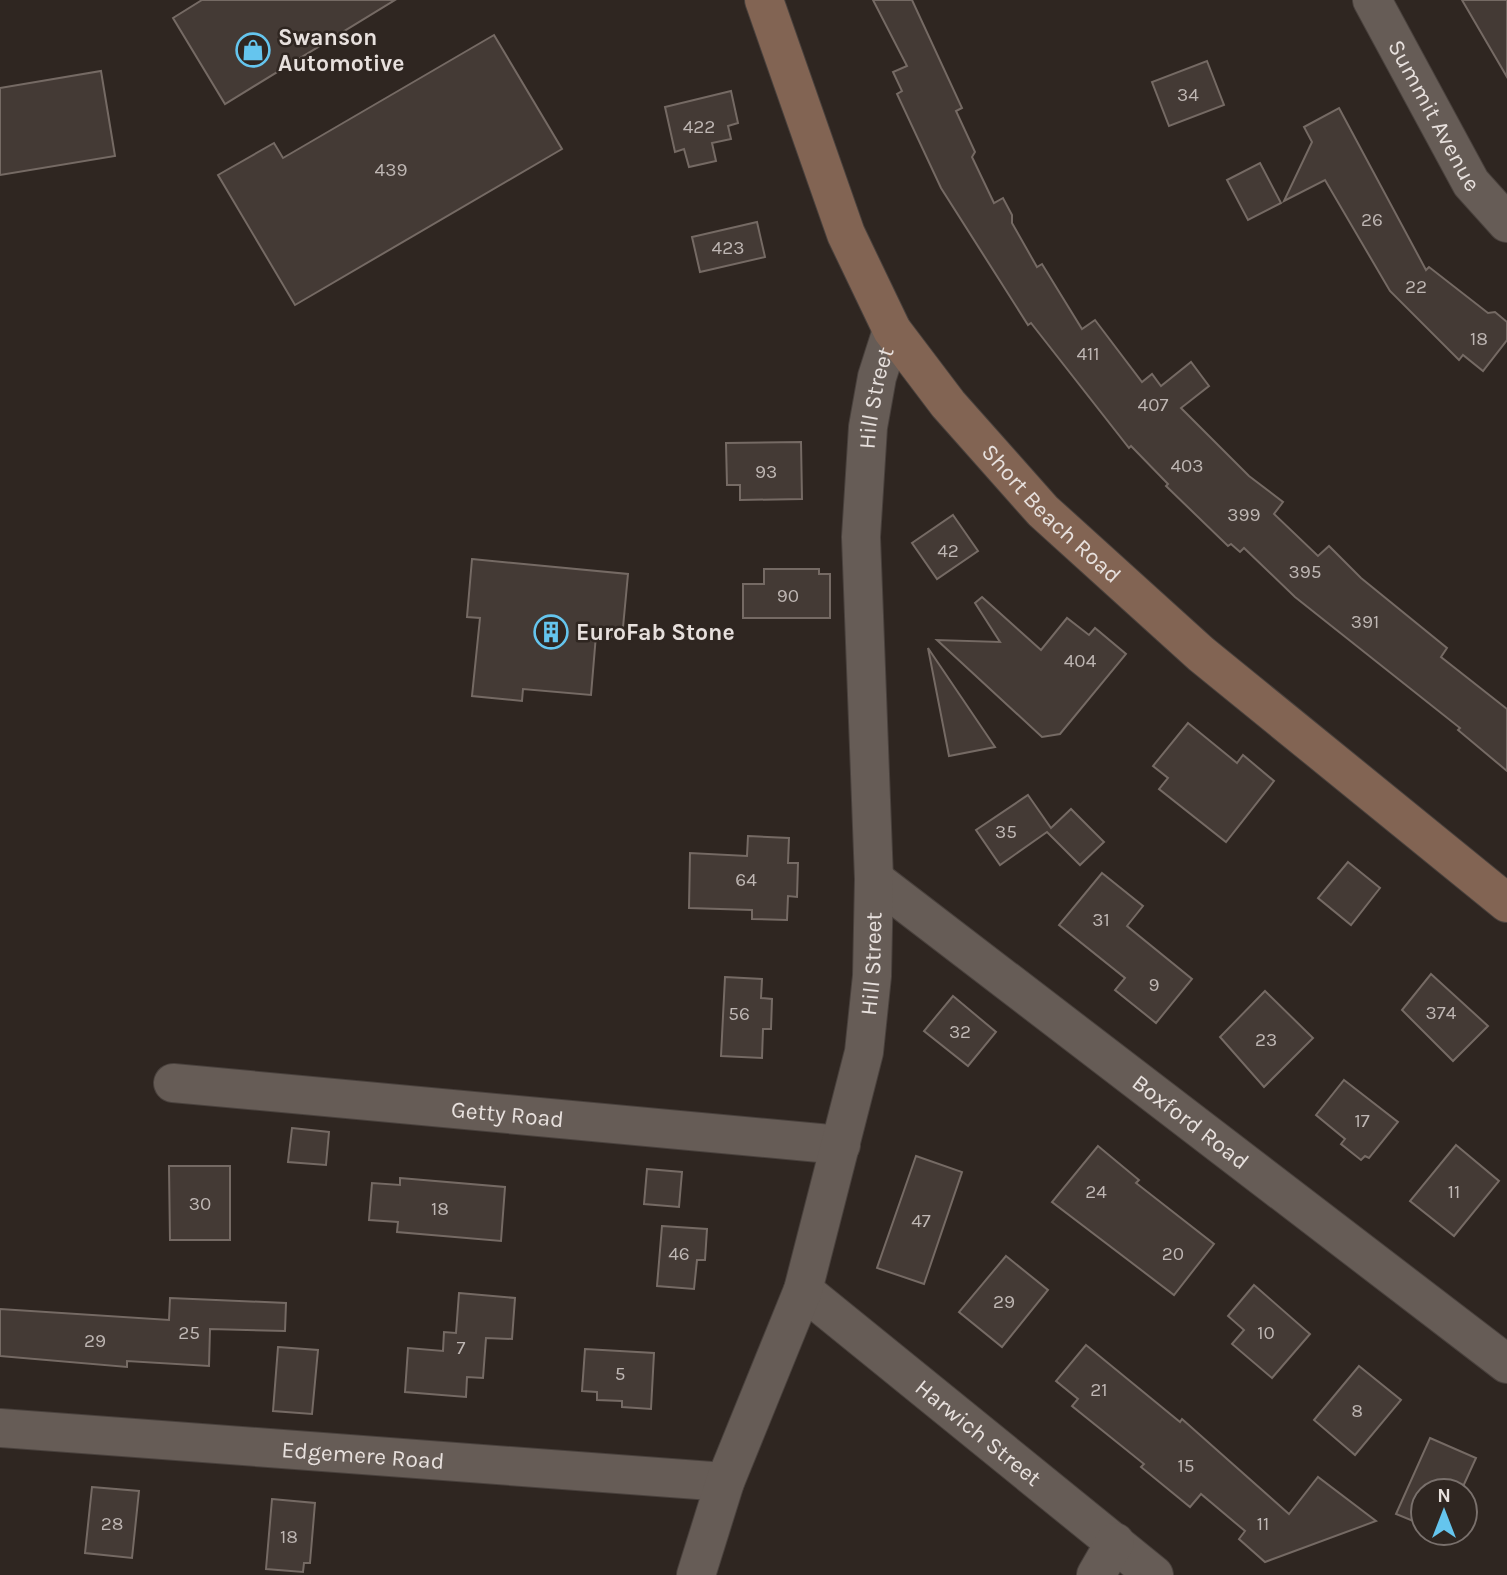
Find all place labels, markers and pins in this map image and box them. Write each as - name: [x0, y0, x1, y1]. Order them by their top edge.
- place label: Swanson Automotive: [278, 24, 405, 77]
- shop icon: Swanson Automotive: [234, 31, 272, 69]
- building icon: EuroFab Stone: [532, 613, 570, 651]
- place label: EuroFab Stone: [576, 619, 735, 646]

